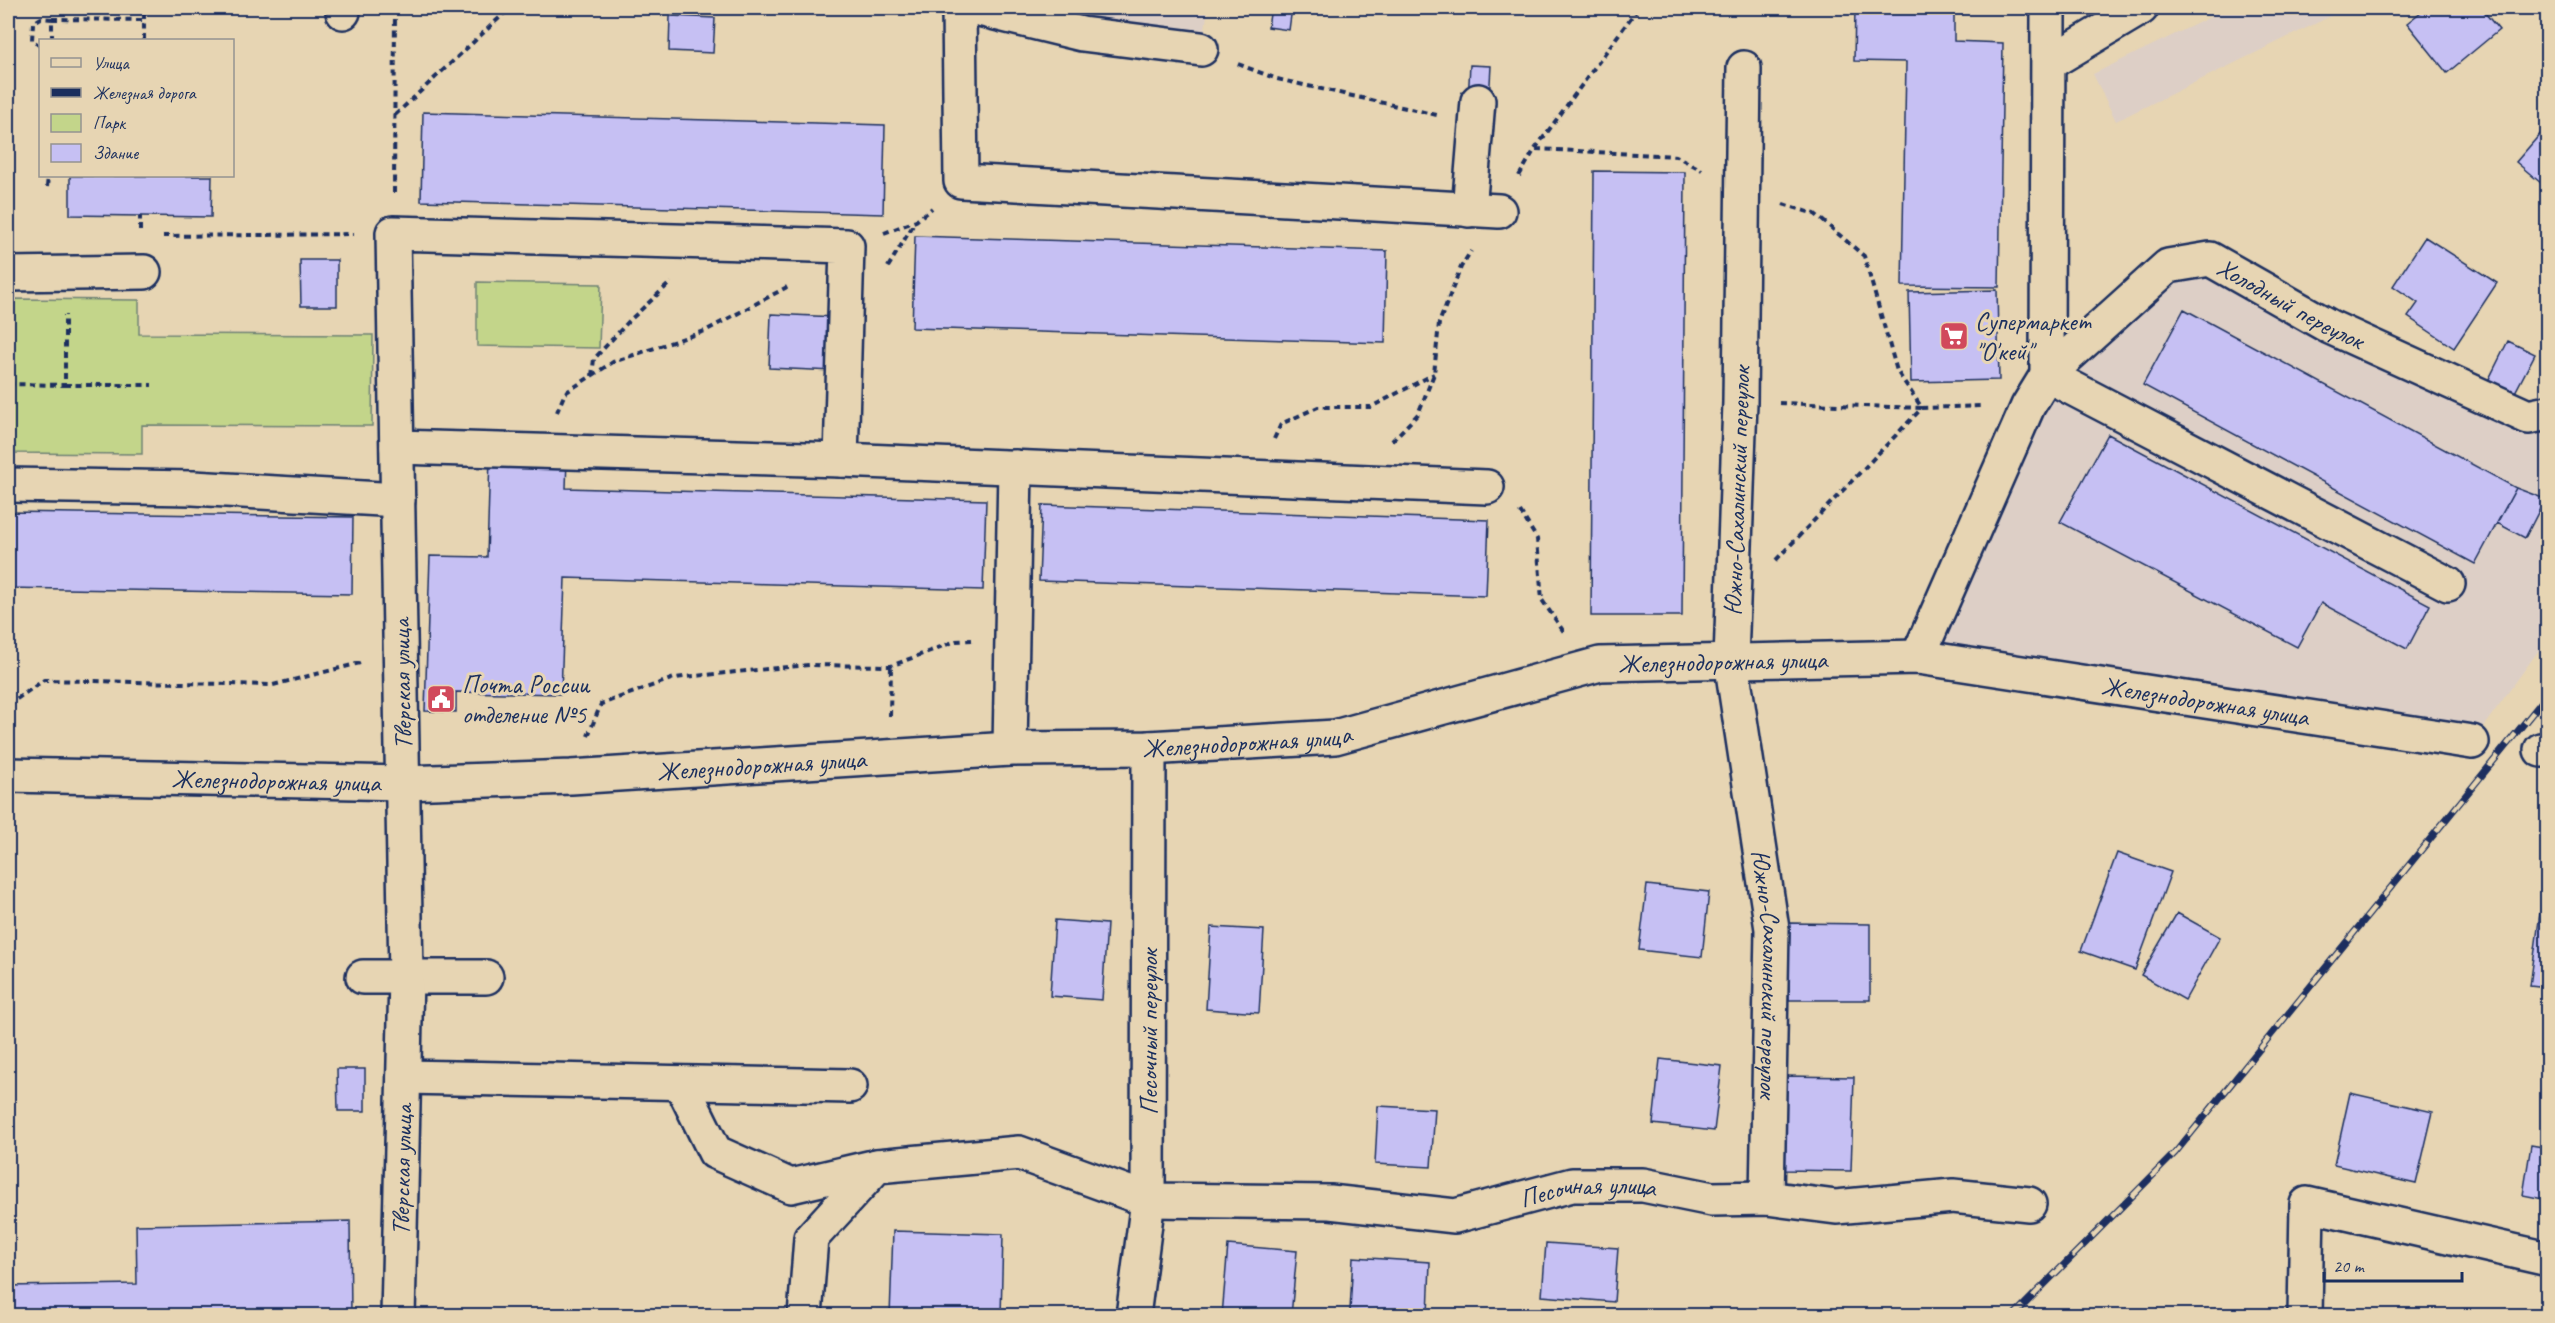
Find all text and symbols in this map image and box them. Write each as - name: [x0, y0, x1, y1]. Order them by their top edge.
- legend: [39, 39, 234, 177]
- text: Улица: [93, 52, 130, 74]
- text: Железная дорога: [93, 82, 197, 105]
- text: Парк: [93, 112, 127, 134]
- text: Здание: [93, 142, 139, 164]
- street label: Холодный переулок: [2211, 250, 2371, 358]
- place label: Супермаркет "О'кей": [1975, 305, 2093, 368]
- supermarket icon: Супермаркет "О'кей": [1938, 320, 1970, 352]
- street label: Южно-Сахалинский переулок: [1716, 363, 1758, 616]
- street label: Тверская улица: [384, 616, 420, 750]
- street label: Железнодорожная улица: [1618, 642, 1829, 680]
- place label: Почта России отделение №5: [462, 668, 591, 731]
- street label: Железнодорожная улица: [2099, 669, 2313, 734]
- public building icon: Почта России отделение №5: [425, 683, 457, 715]
- street label: Железнодорожная улица: [1141, 716, 1357, 765]
- street label: Железнодорожная улица: [656, 742, 869, 788]
- street label: Железнодорожная улица: [171, 762, 383, 799]
- street label: Южно-Сахалинский переулок: [1744, 847, 1789, 1101]
- street label: Песочный переулок: [1132, 947, 1165, 1115]
- street label: Тверская улица: [383, 1102, 420, 1236]
- street label: Песочная улица: [1516, 1169, 1661, 1215]
- scale bar: [2324, 1245, 2462, 1283]
- text: 20 m: [2333, 1255, 2366, 1277]

